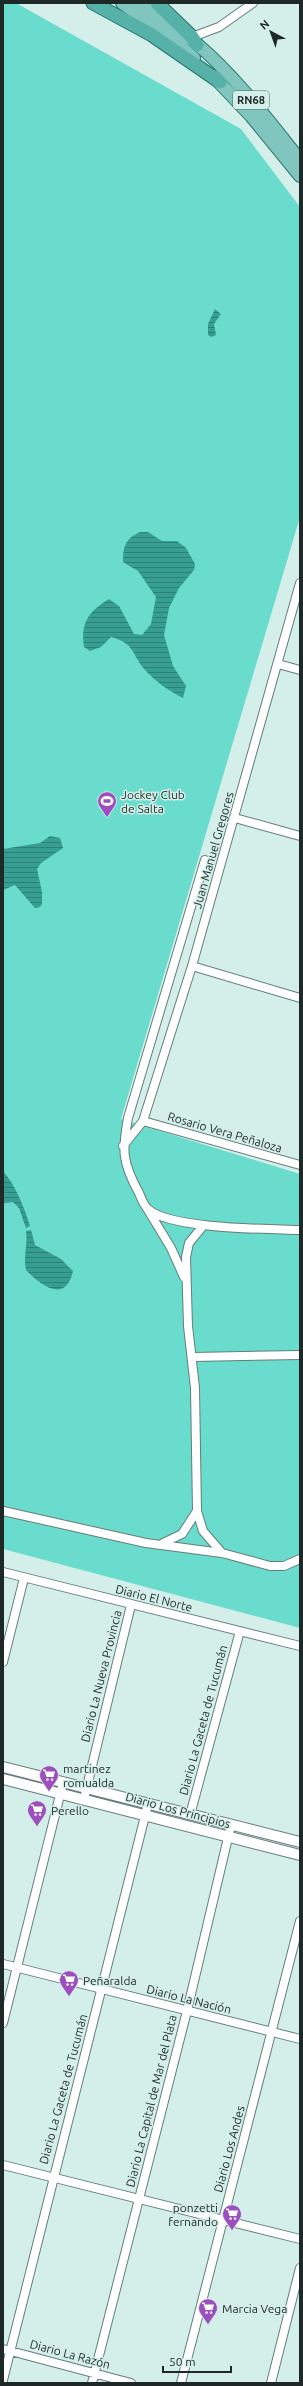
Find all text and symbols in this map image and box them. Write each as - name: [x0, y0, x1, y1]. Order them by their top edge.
- north arrow: [251, 12, 291, 52]
- text: N: [257, 17, 271, 32]
- road number: RN68: [233, 91, 269, 109]
- place label: Jockey Club de Salta: [121, 788, 185, 815]
- sports icon: Jockey Club de Salta: [96, 790, 118, 818]
- street label: Juan Manuel Gregores: [190, 790, 236, 910]
- street label: Rosario Vera Peñaloza: [166, 1109, 284, 1155]
- street label: Diario El Norte: [114, 1582, 194, 1614]
- street label: Diario La Nueva Provincia: [78, 1609, 124, 1743]
- street label: Diario La Gaceta de Tucumán: [177, 1643, 229, 1797]
- place label: martinez romualda: [63, 1762, 114, 1789]
- supermarket icon: martinez romualda: [38, 1764, 60, 1792]
- street label: Diario Los Principios: [124, 1790, 232, 1830]
- supermarket icon: Perello: [26, 1799, 48, 1827]
- place label: Perello: [51, 1804, 89, 1817]
- supermarket icon: Peñaralda: [58, 1969, 80, 1997]
- place label: Peñaralda: [83, 1974, 137, 1987]
- street label: Diario La Nación: [145, 1982, 233, 2016]
- street label: Diario La Gaceta de Tucumán: [37, 2012, 89, 2166]
- street label: Diario La Capital de Mar del Plata: [123, 2013, 179, 2189]
- street label: Diario Los Andes: [211, 2104, 247, 2194]
- place label: ponzetti fernando: [168, 2201, 218, 2228]
- supermarket icon: ponzetti fernando: [221, 2203, 243, 2231]
- supermarket icon: Marcia Vega: [197, 2297, 219, 2325]
- place label: Marcia Vega: [222, 2302, 287, 2315]
- street label: Diario La Razón: [28, 2337, 112, 2371]
- scale bar: [163, 2348, 231, 2374]
- text: 50 m: [169, 2355, 196, 2368]

